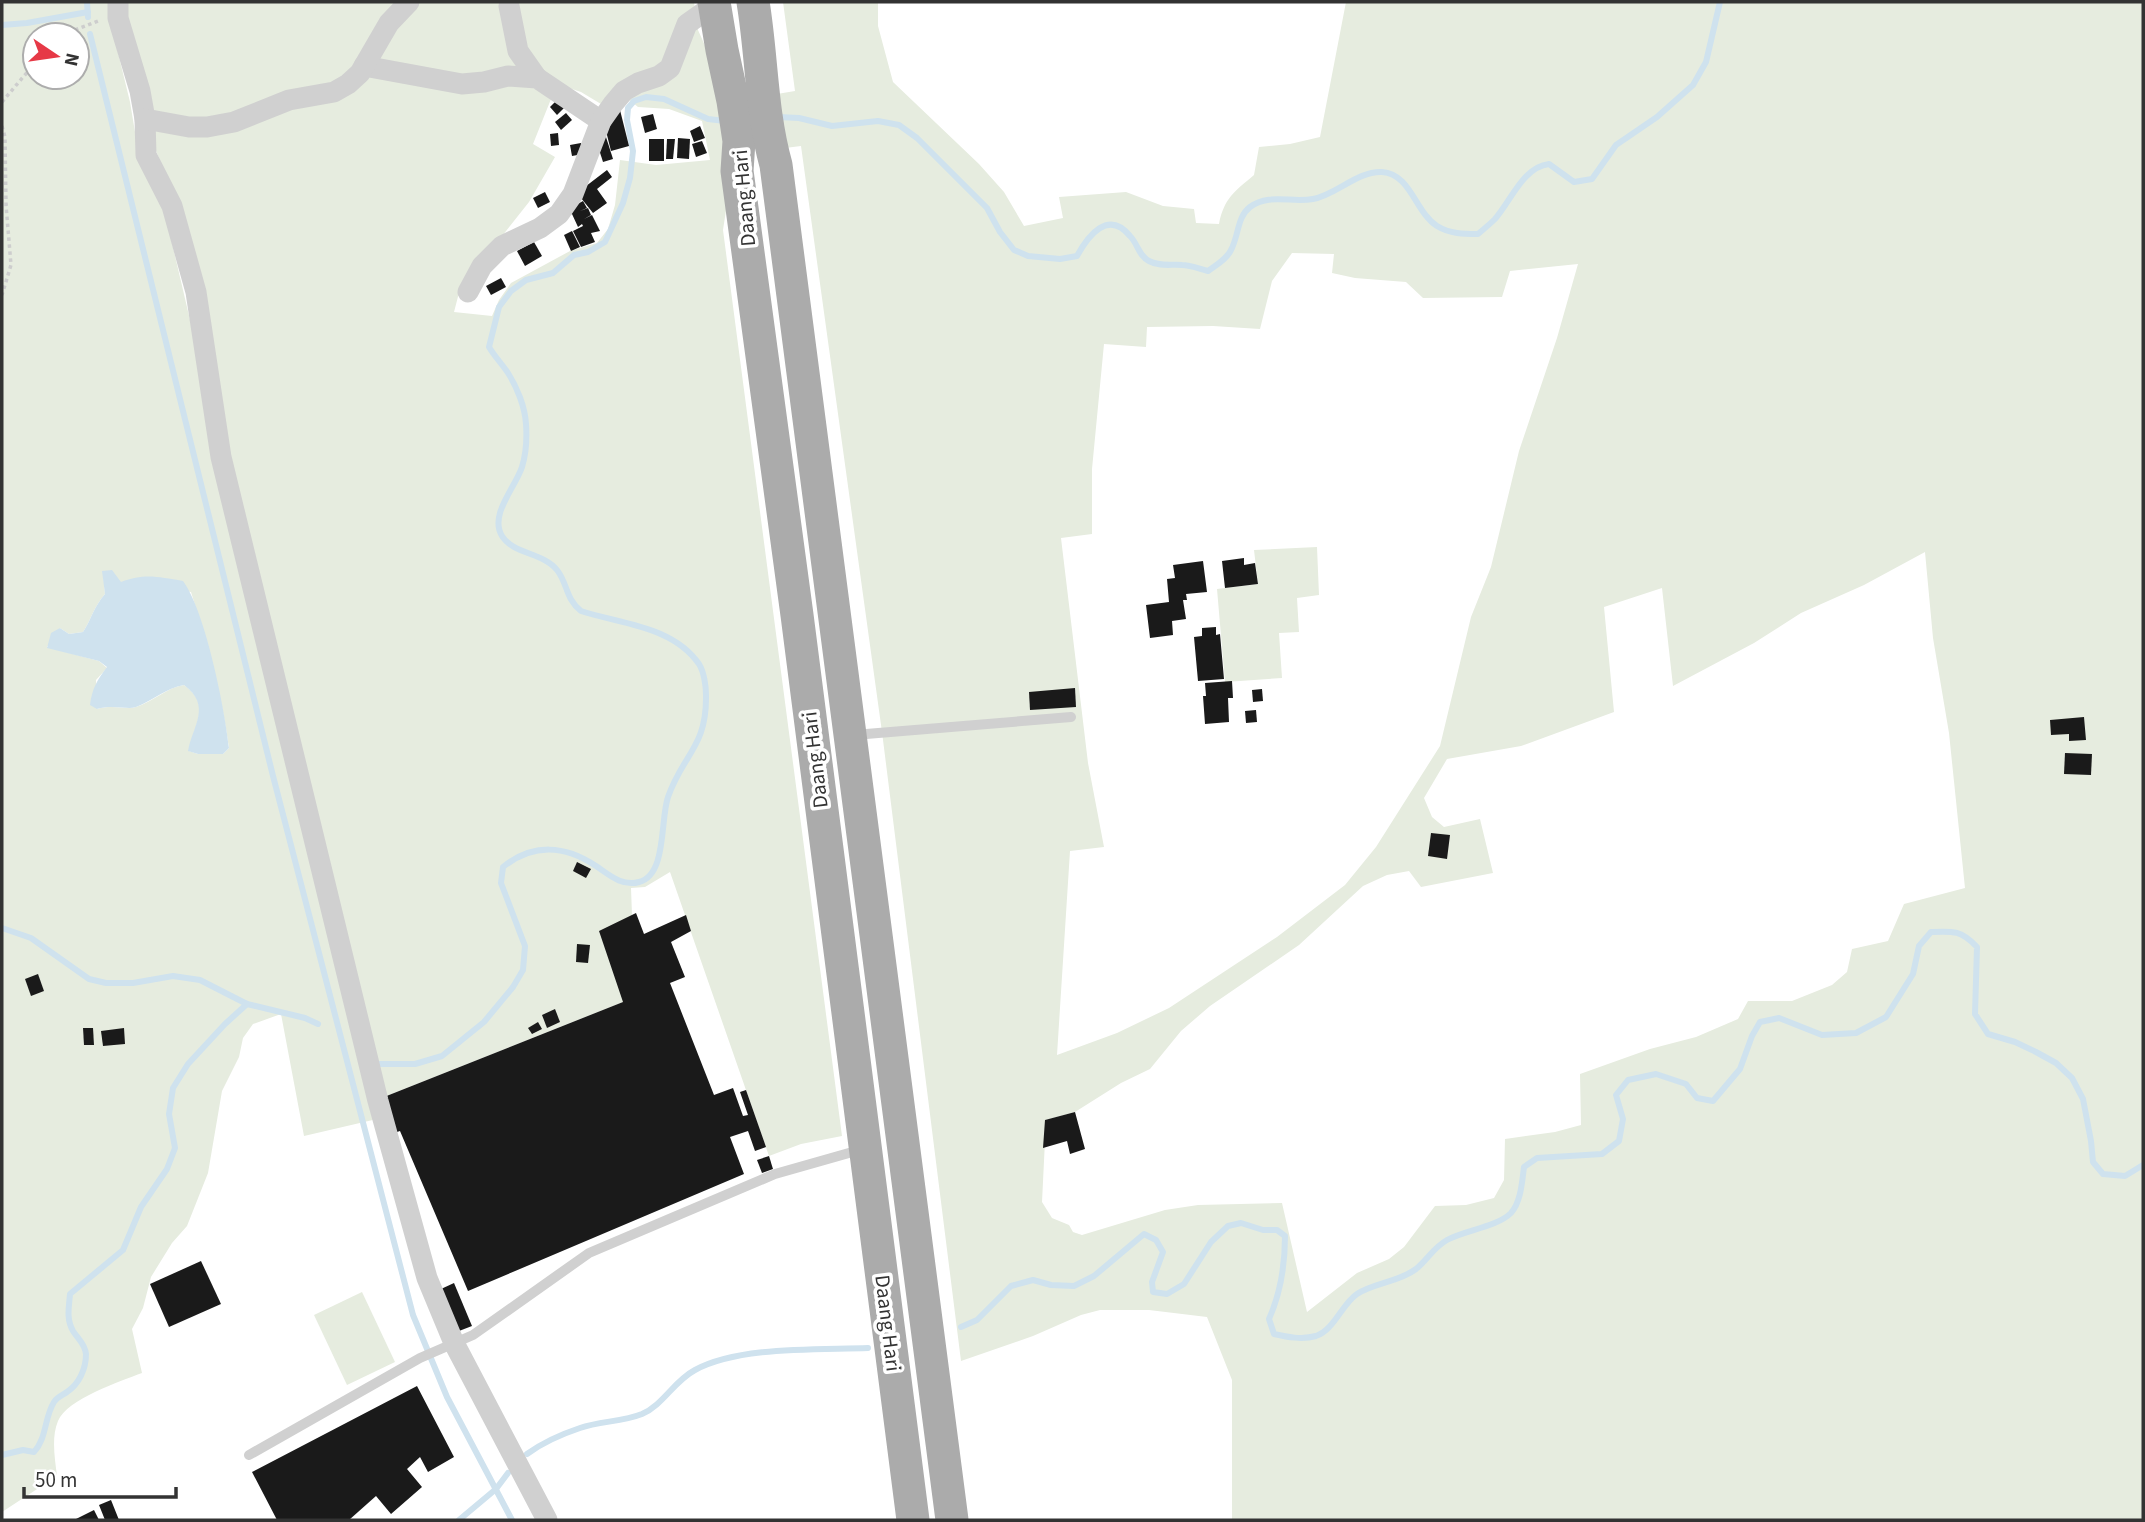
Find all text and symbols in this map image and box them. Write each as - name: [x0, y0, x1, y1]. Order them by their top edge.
- north arrow: [21, 21, 91, 91]
- text: N: [57, 50, 86, 69]
- street label: Daang Hari: [725, 148, 763, 248]
- street label: Daang Hari: [794, 710, 836, 810]
- street label: Daang Hari: [867, 1273, 909, 1373]
- scale bar: [24, 1456, 177, 1500]
- text: 50 m: [35, 1465, 77, 1495]

